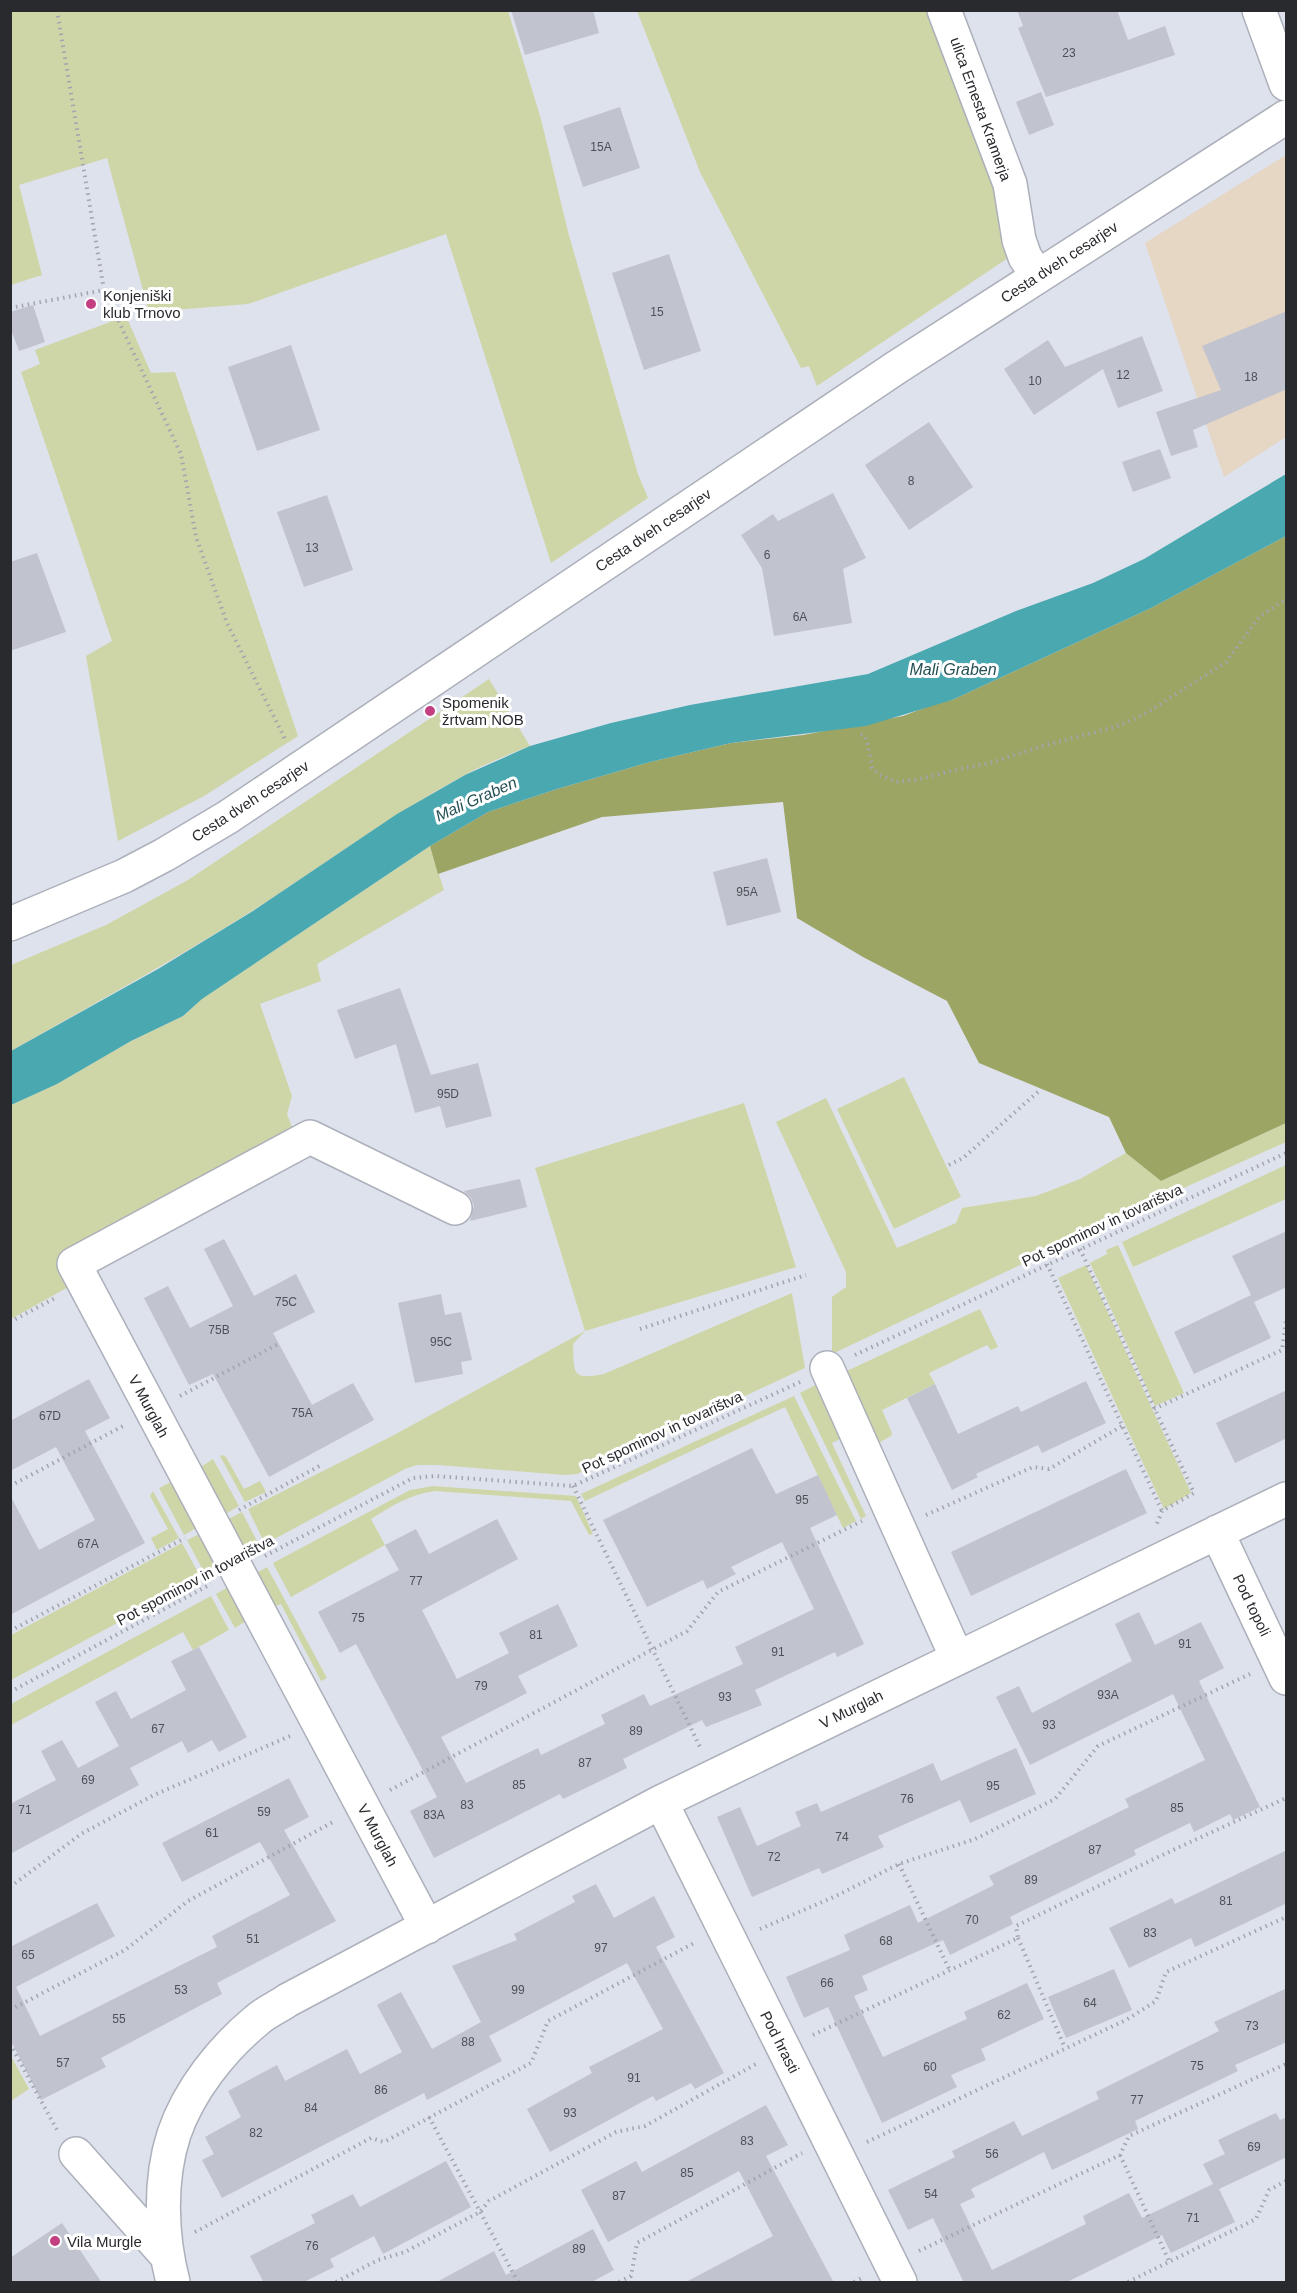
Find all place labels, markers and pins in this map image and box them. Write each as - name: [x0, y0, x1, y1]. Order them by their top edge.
- place label: Konjeniški klub Trnovo: [103, 287, 181, 321]
- marker: Konjeniški klub Trnovo: [84, 297, 98, 311]
- place label: Spomenik žrtvam NOB: [442, 694, 524, 728]
- marker: Spomenik žrtvam NOB: [423, 704, 437, 718]
- place label: Vila Murgle: [67, 2233, 142, 2250]
- marker: Vila Murgle: [48, 2234, 62, 2248]

